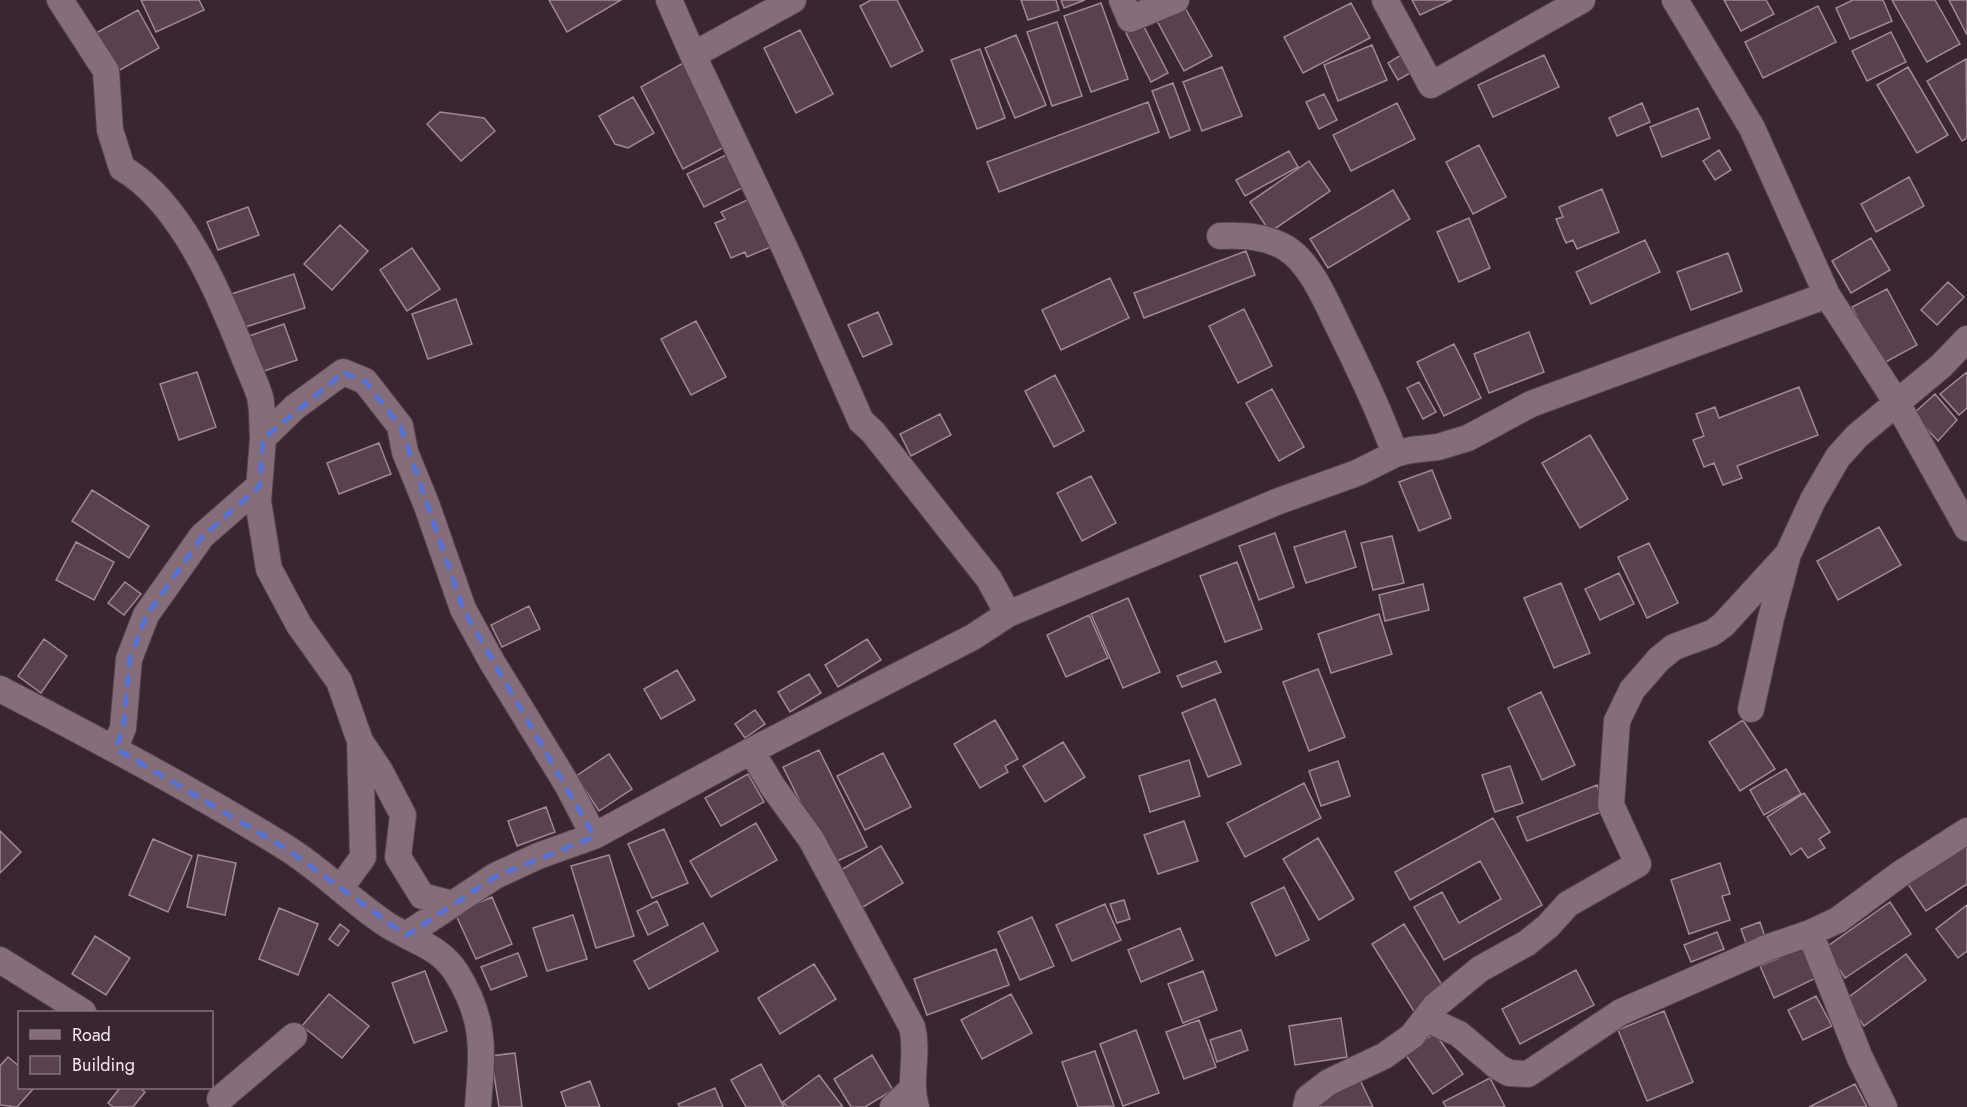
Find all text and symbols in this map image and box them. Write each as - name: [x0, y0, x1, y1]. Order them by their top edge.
- legend: [18, 1011, 213, 1089]
- text: Road: [72, 1022, 111, 1048]
- text: Building: [72, 1052, 135, 1078]

